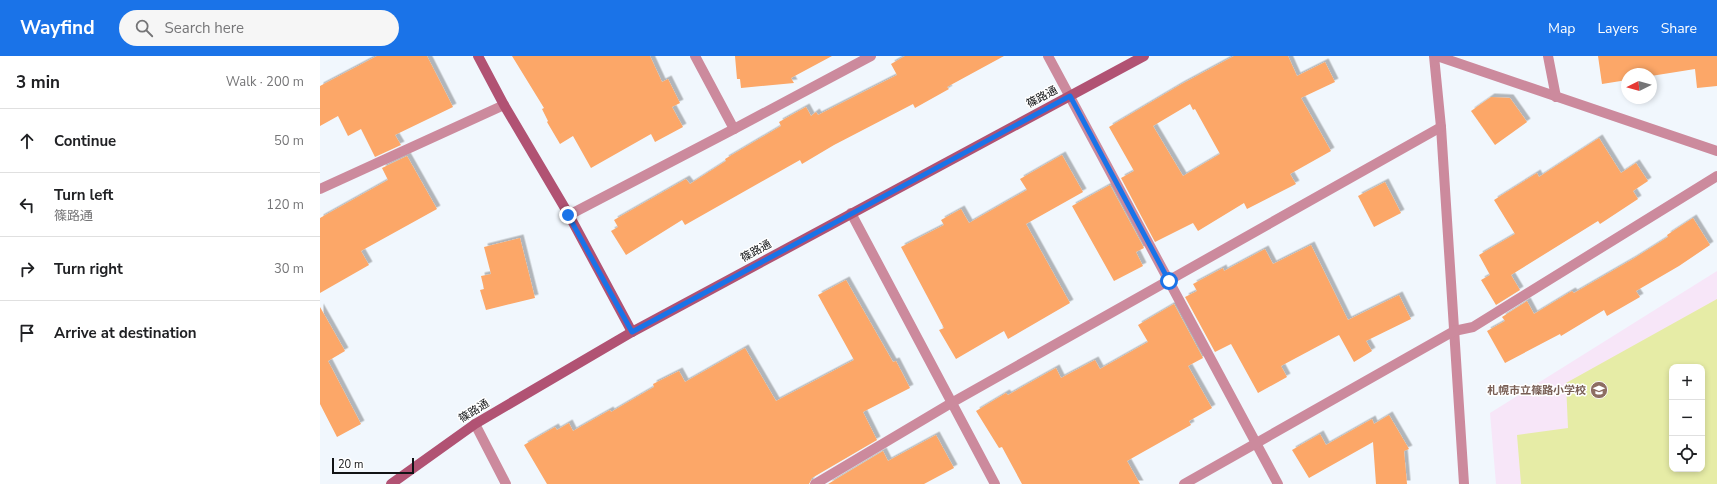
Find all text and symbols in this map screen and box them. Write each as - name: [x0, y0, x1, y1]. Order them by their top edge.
- search box: [119, 10, 399, 46]
- text: Wayfind: [20, 15, 95, 41]
- icon: search: [133, 17, 155, 39]
- text: Search here: [165, 18, 244, 38]
- text: Map: [1548, 19, 1575, 38]
- text: Layers: [1597, 19, 1639, 38]
- text: Share: [1661, 19, 1697, 38]
- north arrow: [1621, 68, 1657, 104]
- text: 3 min: [16, 71, 60, 94]
- text: Walk · 200 m: [226, 73, 304, 91]
- street label: 篠路通: [1024, 83, 1060, 111]
- icon: ahead: [16, 130, 38, 152]
- text: Continue: [54, 131, 116, 151]
- text: 50 m: [274, 132, 304, 150]
- text: Turn left: [54, 185, 113, 205]
- icon: left: [16, 194, 38, 216]
- text: 120 m: [266, 196, 304, 214]
- route end: [559, 206, 577, 224]
- text: 篠路通: [54, 207, 93, 225]
- street label: 篠路通: [738, 236, 774, 266]
- icon: right: [16, 258, 38, 280]
- text: Turn right: [54, 259, 123, 279]
- text: 30 m: [274, 260, 304, 278]
- route start: [1160, 272, 1178, 290]
- icon: arrive: [16, 322, 38, 344]
- text: Arrive at destination: [54, 323, 197, 343]
- map controls: [1669, 364, 1705, 472]
- button: +: [1669, 364, 1705, 400]
- school or university icon: 札幌市立篠路小学校: [1589, 380, 1609, 400]
- place label: 札幌市立篠路小学校: [1487, 383, 1586, 398]
- street label: 篠路通: [456, 396, 492, 426]
- button: −: [1669, 400, 1705, 436]
- button: locate: [1669, 436, 1705, 472]
- scale bar: [332, 456, 414, 475]
- text: 20 m: [338, 457, 363, 472]

